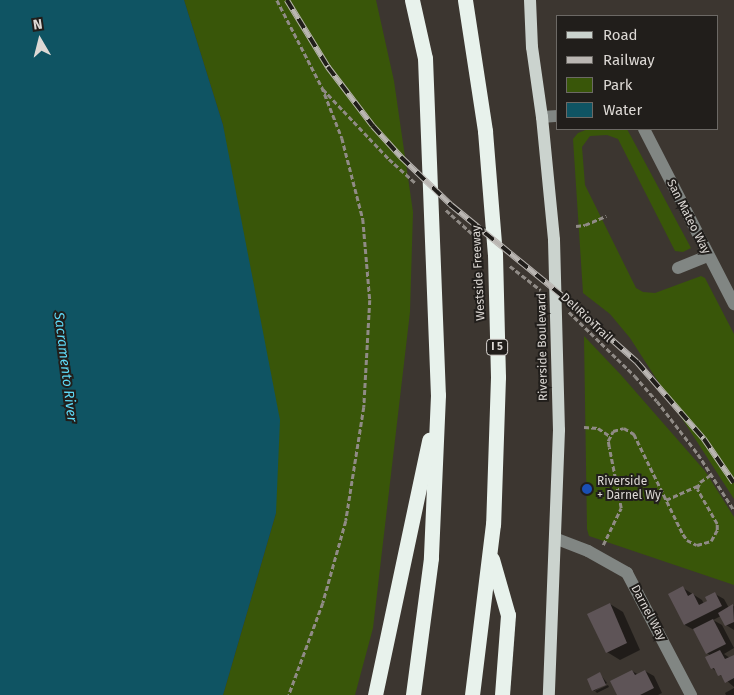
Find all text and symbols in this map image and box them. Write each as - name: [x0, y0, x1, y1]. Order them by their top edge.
- north arrow: [15, 15, 65, 65]
- legend: [556, 15, 719, 130]
- text: N: [32, 16, 44, 34]
- text: Road: [603, 26, 638, 44]
- text: Railway: [603, 51, 655, 69]
- text: Park: [603, 76, 633, 94]
- text: Water: [603, 101, 642, 119]
- street label: San Mateo Way: [663, 177, 713, 257]
- street label: Westside Freeway: [469, 225, 489, 321]
- street label: Del Rio Trail: [557, 290, 615, 346]
- street label: Riverside Boulevard: [535, 293, 551, 401]
- water label: Sacramento River: [50, 311, 80, 423]
- road number: I 5: [486, 338, 508, 356]
- place label: Riverside + Darnel Wy: [597, 475, 661, 503]
- marker: Riverside + Darnel Wy: [581, 483, 593, 495]
- street label: Darnel Way: [627, 583, 669, 643]

